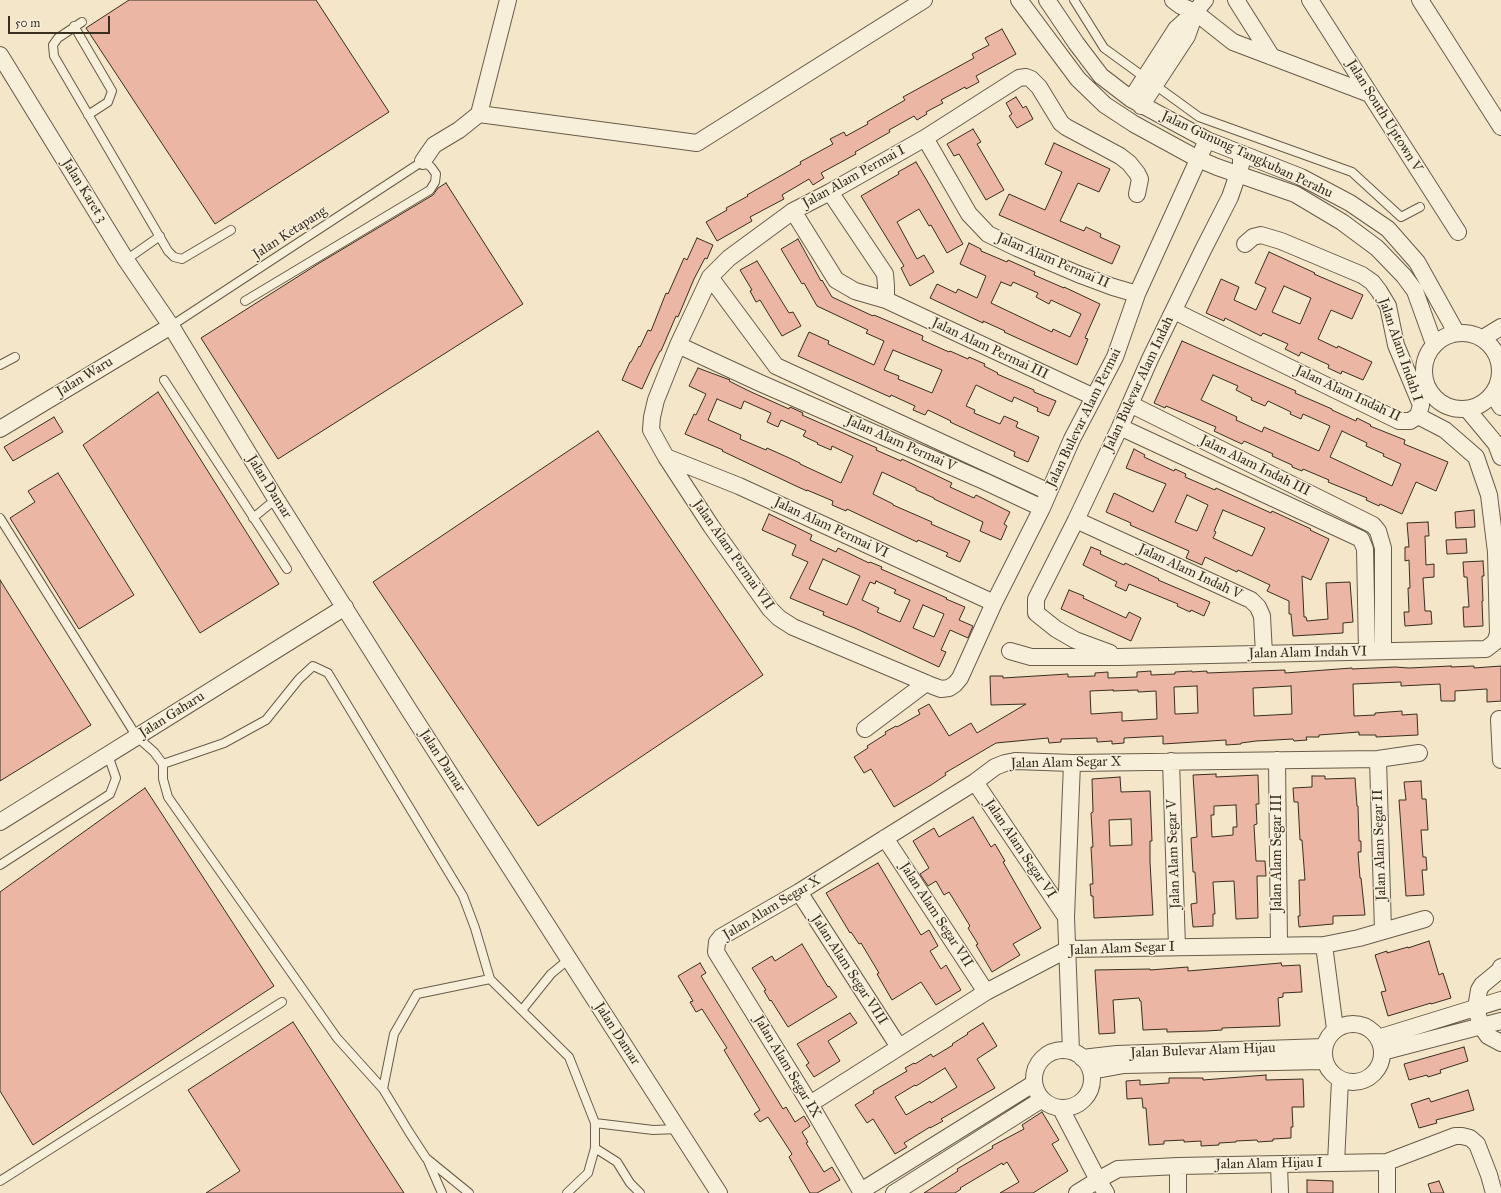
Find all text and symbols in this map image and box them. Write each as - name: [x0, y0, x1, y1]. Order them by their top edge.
- scale bar: [10, 8, 112, 34]
- text: 50 m: [15, 16, 40, 30]
- street label: Jalan South Uptown V: [1343, 57, 1425, 175]
- street label: Jalan Gunung Tangkuban Perahu: [1159, 108, 1335, 202]
- street label: Jalan Alam Permai I: [800, 142, 908, 212]
- street label: Jalan Karet 3: [58, 156, 110, 226]
- street label: Jalan Ketapang: [250, 203, 330, 263]
- street label: Jalan Alam Permai II: [994, 230, 1112, 292]
- street label: Jalan Alam Indah I: [1374, 296, 1426, 404]
- street label: Jalan Bulevar Alam Indah: [1100, 314, 1178, 454]
- street label: Jalan Alam Permai III: [929, 315, 1051, 383]
- street label: Jalan Bulevar Alam Permai: [1043, 346, 1125, 490]
- street label: Jalan Waru: [54, 354, 116, 400]
- street label: Jalan Alam Indah II: [1292, 362, 1404, 426]
- street label: Jalan Alam Permai V: [843, 412, 959, 476]
- street label: Jalan Alam Indah III: [1197, 432, 1313, 500]
- street label: Jalan Damar: [243, 452, 295, 522]
- street label: Jalan Alam Permai VI: [771, 494, 891, 562]
- street label: Jalan Alam Permai VII: [689, 497, 777, 613]
- street label: Jalan Alam Indah V: [1135, 541, 1245, 603]
- street label: Jalan Alam Indah VI: [1249, 644, 1367, 662]
- street label: Jalan Gaharu: [136, 688, 208, 742]
- street label: Jalan Damar: [416, 726, 468, 796]
- street label: Jalan Alam Segar X: [1010, 754, 1122, 772]
- street label: Jalan Alam Segar II: [1370, 789, 1390, 901]
- street label: Jalan Alam Segar III: [1270, 794, 1286, 912]
- street label: Jalan Alam Segar VI: [981, 796, 1059, 902]
- street label: Jalan Alam Segar V: [1164, 799, 1184, 909]
- street label: Jalan Alam Segar VII: [896, 859, 976, 971]
- street label: Jalan Alam Segar X: [720, 872, 824, 944]
- street label: Jalan Alam Segar VIII: [807, 912, 891, 1028]
- street label: Jalan Alam Segar I: [1069, 939, 1175, 959]
- street label: Jalan Damar: [591, 999, 643, 1069]
- street label: Jalan Alam Segar IX: [750, 1013, 824, 1121]
- street label: Jalan Bulevar Alam Hijau: [1130, 1040, 1276, 1062]
- street label: Jalan Alam Hijau I: [1215, 1155, 1323, 1173]

